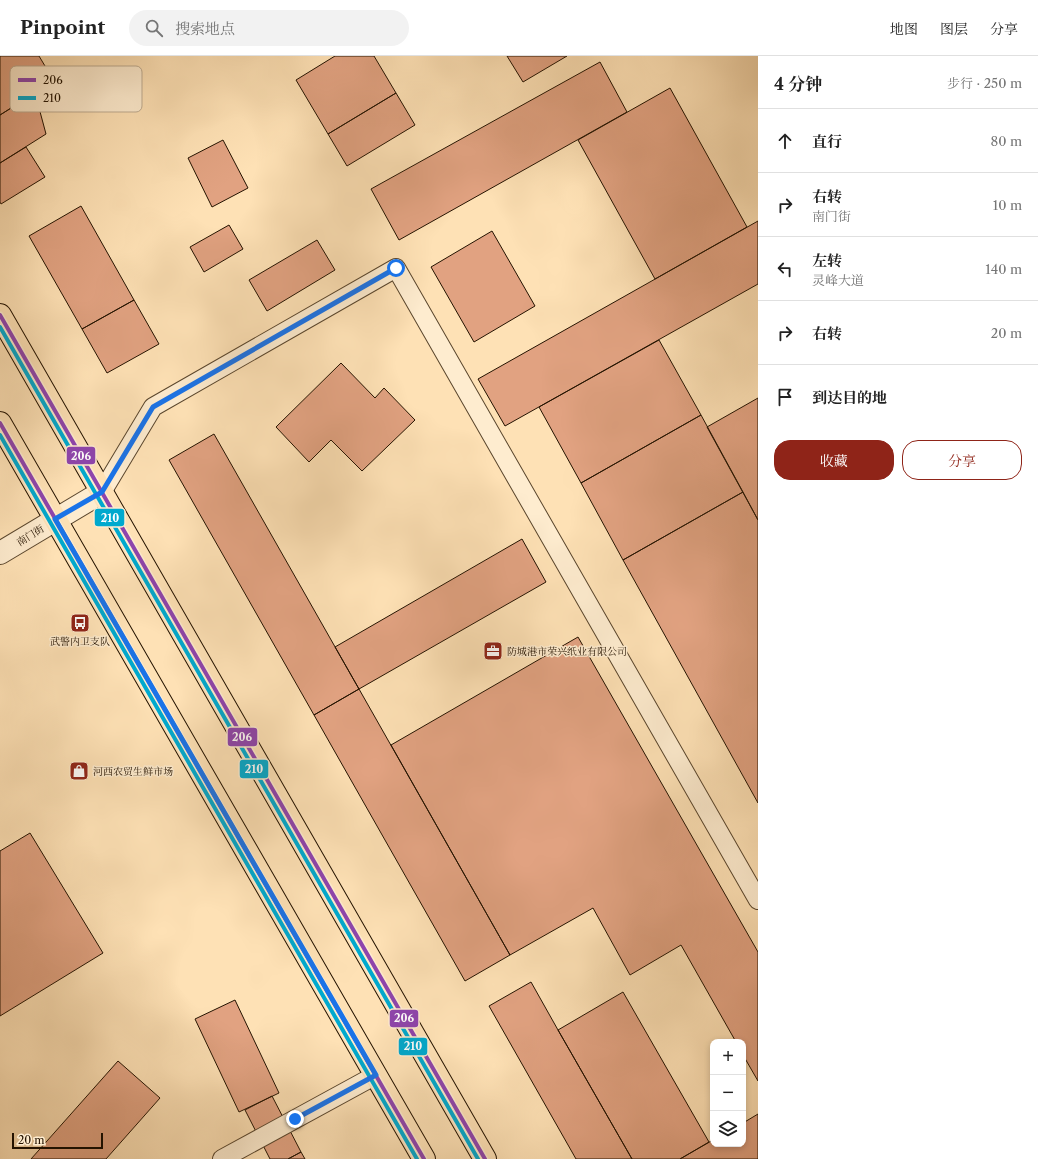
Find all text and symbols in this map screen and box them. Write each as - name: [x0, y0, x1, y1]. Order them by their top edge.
- search box: [129, 10, 409, 46]
- text: Pinpoint: [20, 16, 105, 39]
- icon: search: [143, 17, 165, 39]
- text: 搜索地点: [175, 19, 235, 38]
- text: 地图: [890, 20, 918, 38]
- text: 图层: [940, 20, 968, 38]
- text: 分享: [990, 20, 1018, 38]
- legend: [10, 66, 142, 112]
- text: 206: [43, 73, 63, 87]
- text: 4 分钟: [774, 74, 822, 94]
- text: 步行 · 250 m: [947, 75, 1022, 91]
- text: 210: [43, 91, 61, 105]
- icon: ahead: [774, 130, 796, 152]
- text: 直行: [812, 132, 842, 151]
- text: 80 m: [990, 133, 1022, 149]
- text: 右转: [812, 187, 842, 206]
- icon: right: [774, 194, 796, 216]
- text: 10 m: [993, 197, 1022, 213]
- text: 南门街: [812, 208, 851, 224]
- text: 左转: [812, 251, 842, 270]
- icon: left: [774, 258, 796, 280]
- route start: [387, 259, 405, 277]
- text: 140 m: [985, 261, 1022, 277]
- text: 灵峰大道: [812, 272, 864, 288]
- icon: right: [774, 322, 796, 344]
- text: 右转: [812, 324, 842, 343]
- text: 20 m: [991, 325, 1022, 341]
- icon: arrive: [774, 386, 796, 408]
- text: 到达目的地: [812, 388, 887, 407]
- button: 收藏: [774, 440, 894, 480]
- button: 分享: [902, 440, 1022, 480]
- line badge: 206: [66, 446, 96, 465]
- text: 206: [71, 449, 91, 463]
- line badge: 210: [94, 508, 125, 527]
- text: 210: [101, 511, 119, 525]
- street label: 南门街: [14, 522, 46, 549]
- bus stop icon: 武警内卫支队: [69, 612, 91, 634]
- place label: 武警内卫支队: [50, 635, 110, 648]
- office icon: 防城港市荣兴纸业有限公司: [482, 640, 504, 662]
- place label: 防城港市荣兴纸业有限公司: [507, 645, 627, 658]
- line badge: 206: [227, 727, 258, 747]
- text: 206: [232, 730, 252, 744]
- line badge: 210: [239, 759, 269, 779]
- shop icon: 河西农贸生鲜市场: [68, 760, 90, 782]
- text: 210: [245, 762, 263, 776]
- place label: 河西农贸生鲜市场: [93, 765, 173, 778]
- line badge: 206: [389, 1009, 419, 1028]
- text: 206: [394, 1011, 414, 1025]
- line badge: 210: [398, 1037, 428, 1056]
- text: 210: [404, 1039, 422, 1053]
- map controls: [710, 1039, 746, 1147]
- button: +: [710, 1039, 746, 1075]
- button: −: [710, 1075, 746, 1111]
- route end: [286, 1110, 304, 1128]
- button: layers: [710, 1111, 746, 1147]
- scale bar: [12, 1131, 103, 1150]
- text: 20 m: [18, 1133, 44, 1147]

